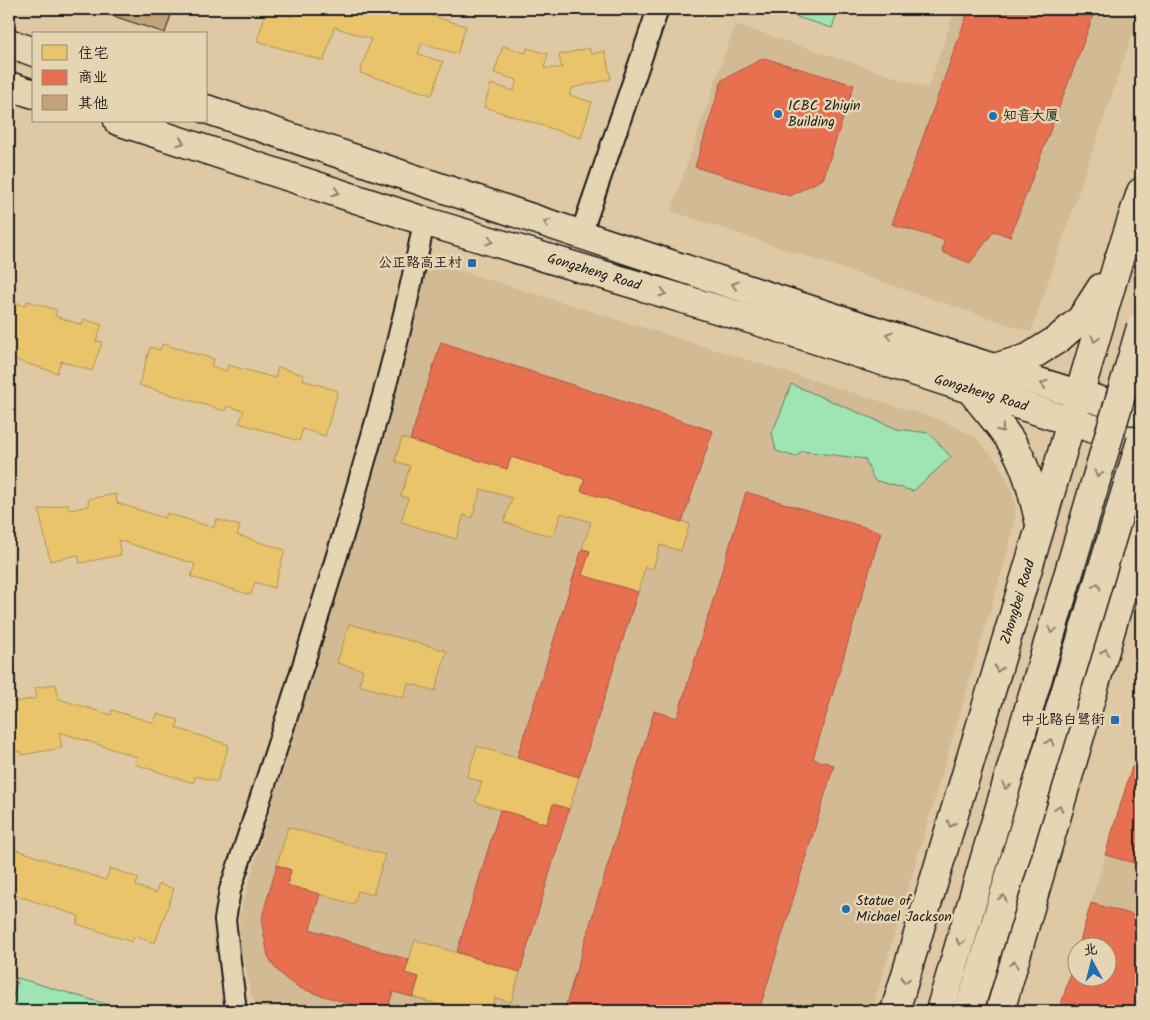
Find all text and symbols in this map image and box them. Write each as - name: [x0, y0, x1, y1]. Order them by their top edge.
- legend: [32, 32, 208, 122]
- text: 住宅: [78, 42, 108, 66]
- text: 商业: [78, 66, 108, 90]
- text: 其他: [78, 92, 108, 116]
- place label: ICBC Zhiyin Building: [788, 95, 861, 133]
- place label: 知音大厦: [1003, 105, 1059, 127]
- marker: ICBC Zhiyin Building: [772, 108, 784, 120]
- marker: 知音大厦: [987, 110, 999, 122]
- one-way arrow: [176, 136, 185, 146]
- one-way arrow: [331, 187, 339, 197]
- one-way arrow: [544, 218, 552, 228]
- one-way arrow: [486, 236, 494, 246]
- street label: Gongzheng Road: [545, 247, 644, 297]
- place label: 公正路高王村: [378, 252, 462, 274]
- marker: 公正路高王村: [466, 257, 478, 269]
- one-way arrow: [731, 280, 740, 290]
- one-way arrow: [658, 287, 667, 297]
- one-way arrow: [886, 331, 894, 341]
- one-way arrow: [1090, 335, 1101, 343]
- street label: Gongzheng Road: [932, 368, 1031, 418]
- one-way arrow: [1041, 379, 1049, 389]
- one-way arrow: [995, 423, 1004, 432]
- one-way arrow: [1093, 470, 1103, 478]
- street label: Zhongbei Road: [995, 556, 1042, 647]
- one-way arrow: [1092, 583, 1102, 591]
- one-way arrow: [1047, 626, 1058, 635]
- one-way arrow: [1099, 649, 1109, 657]
- one-way arrow: [994, 664, 1004, 672]
- place label: 中北路白鹭街: [1021, 709, 1105, 731]
- marker: 中北路白鹭街: [1109, 714, 1121, 726]
- one-way arrow: [1045, 738, 1055, 747]
- one-way arrow: [1002, 782, 1012, 790]
- one-way arrow: [1054, 805, 1064, 813]
- one-way arrow: [947, 820, 957, 828]
- place label: Statue of Michael Jackson: [856, 890, 952, 928]
- one-way arrow: [998, 894, 1008, 902]
- marker: Statue of Michael Jackson: [840, 903, 852, 915]
- one-way arrow: [956, 938, 966, 946]
- north arrow: [1068, 938, 1118, 988]
- text: 北: [1082, 938, 1099, 962]
- one-way arrow: [1009, 961, 1019, 969]
- one-way arrow: [900, 975, 910, 984]

